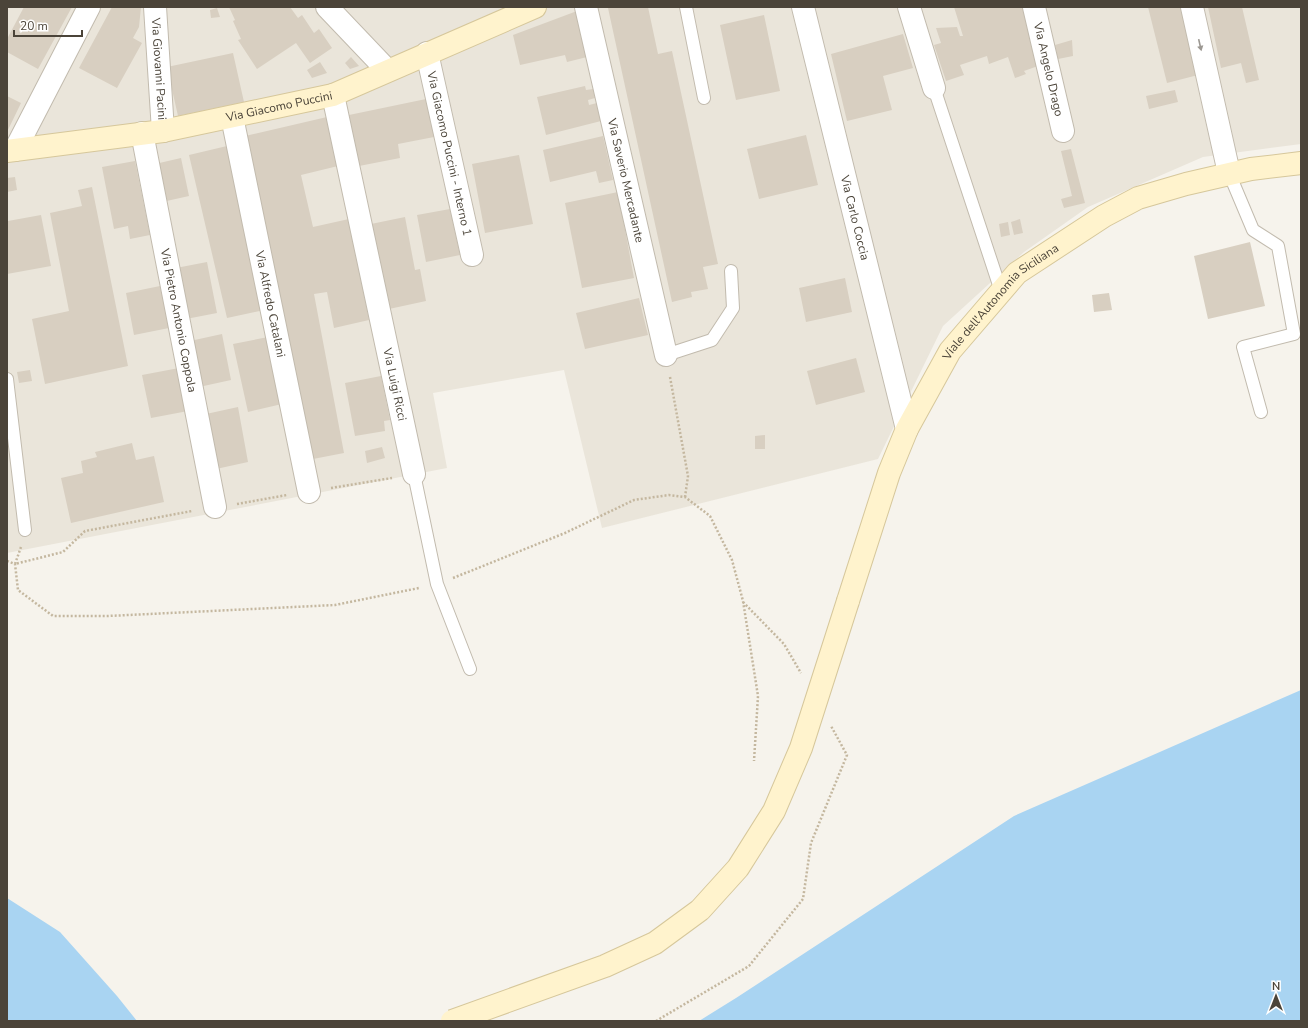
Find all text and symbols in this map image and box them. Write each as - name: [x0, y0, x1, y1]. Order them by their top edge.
- scale bar: [14, 12, 82, 38]
- street label: Via Giovanni Pacini: [148, 16, 170, 120]
- text: 20 m: [20, 18, 48, 34]
- street label: Via Angelo Drago: [1030, 20, 1067, 118]
- one-way arrow: [1198, 39, 1204, 51]
- street label: Via Giacomo Puccini - Interno 1: [423, 69, 475, 237]
- street label: Via Giacomo Puccini: [224, 87, 334, 126]
- street label: Via Saverio Mercadante: [604, 116, 648, 244]
- street label: Via Carlo Coccia: [837, 173, 873, 262]
- street label: Viale dell'Autonomia Siciliana: [938, 240, 1062, 364]
- street label: Via Pietro Antonio Coppola: [157, 246, 200, 394]
- street label: Via Alfredo Catalani: [251, 248, 289, 359]
- street label: Via Luigi Ricci: [379, 346, 410, 422]
- north arrow: [1256, 976, 1296, 1016]
- text: N: [1272, 979, 1280, 994]

